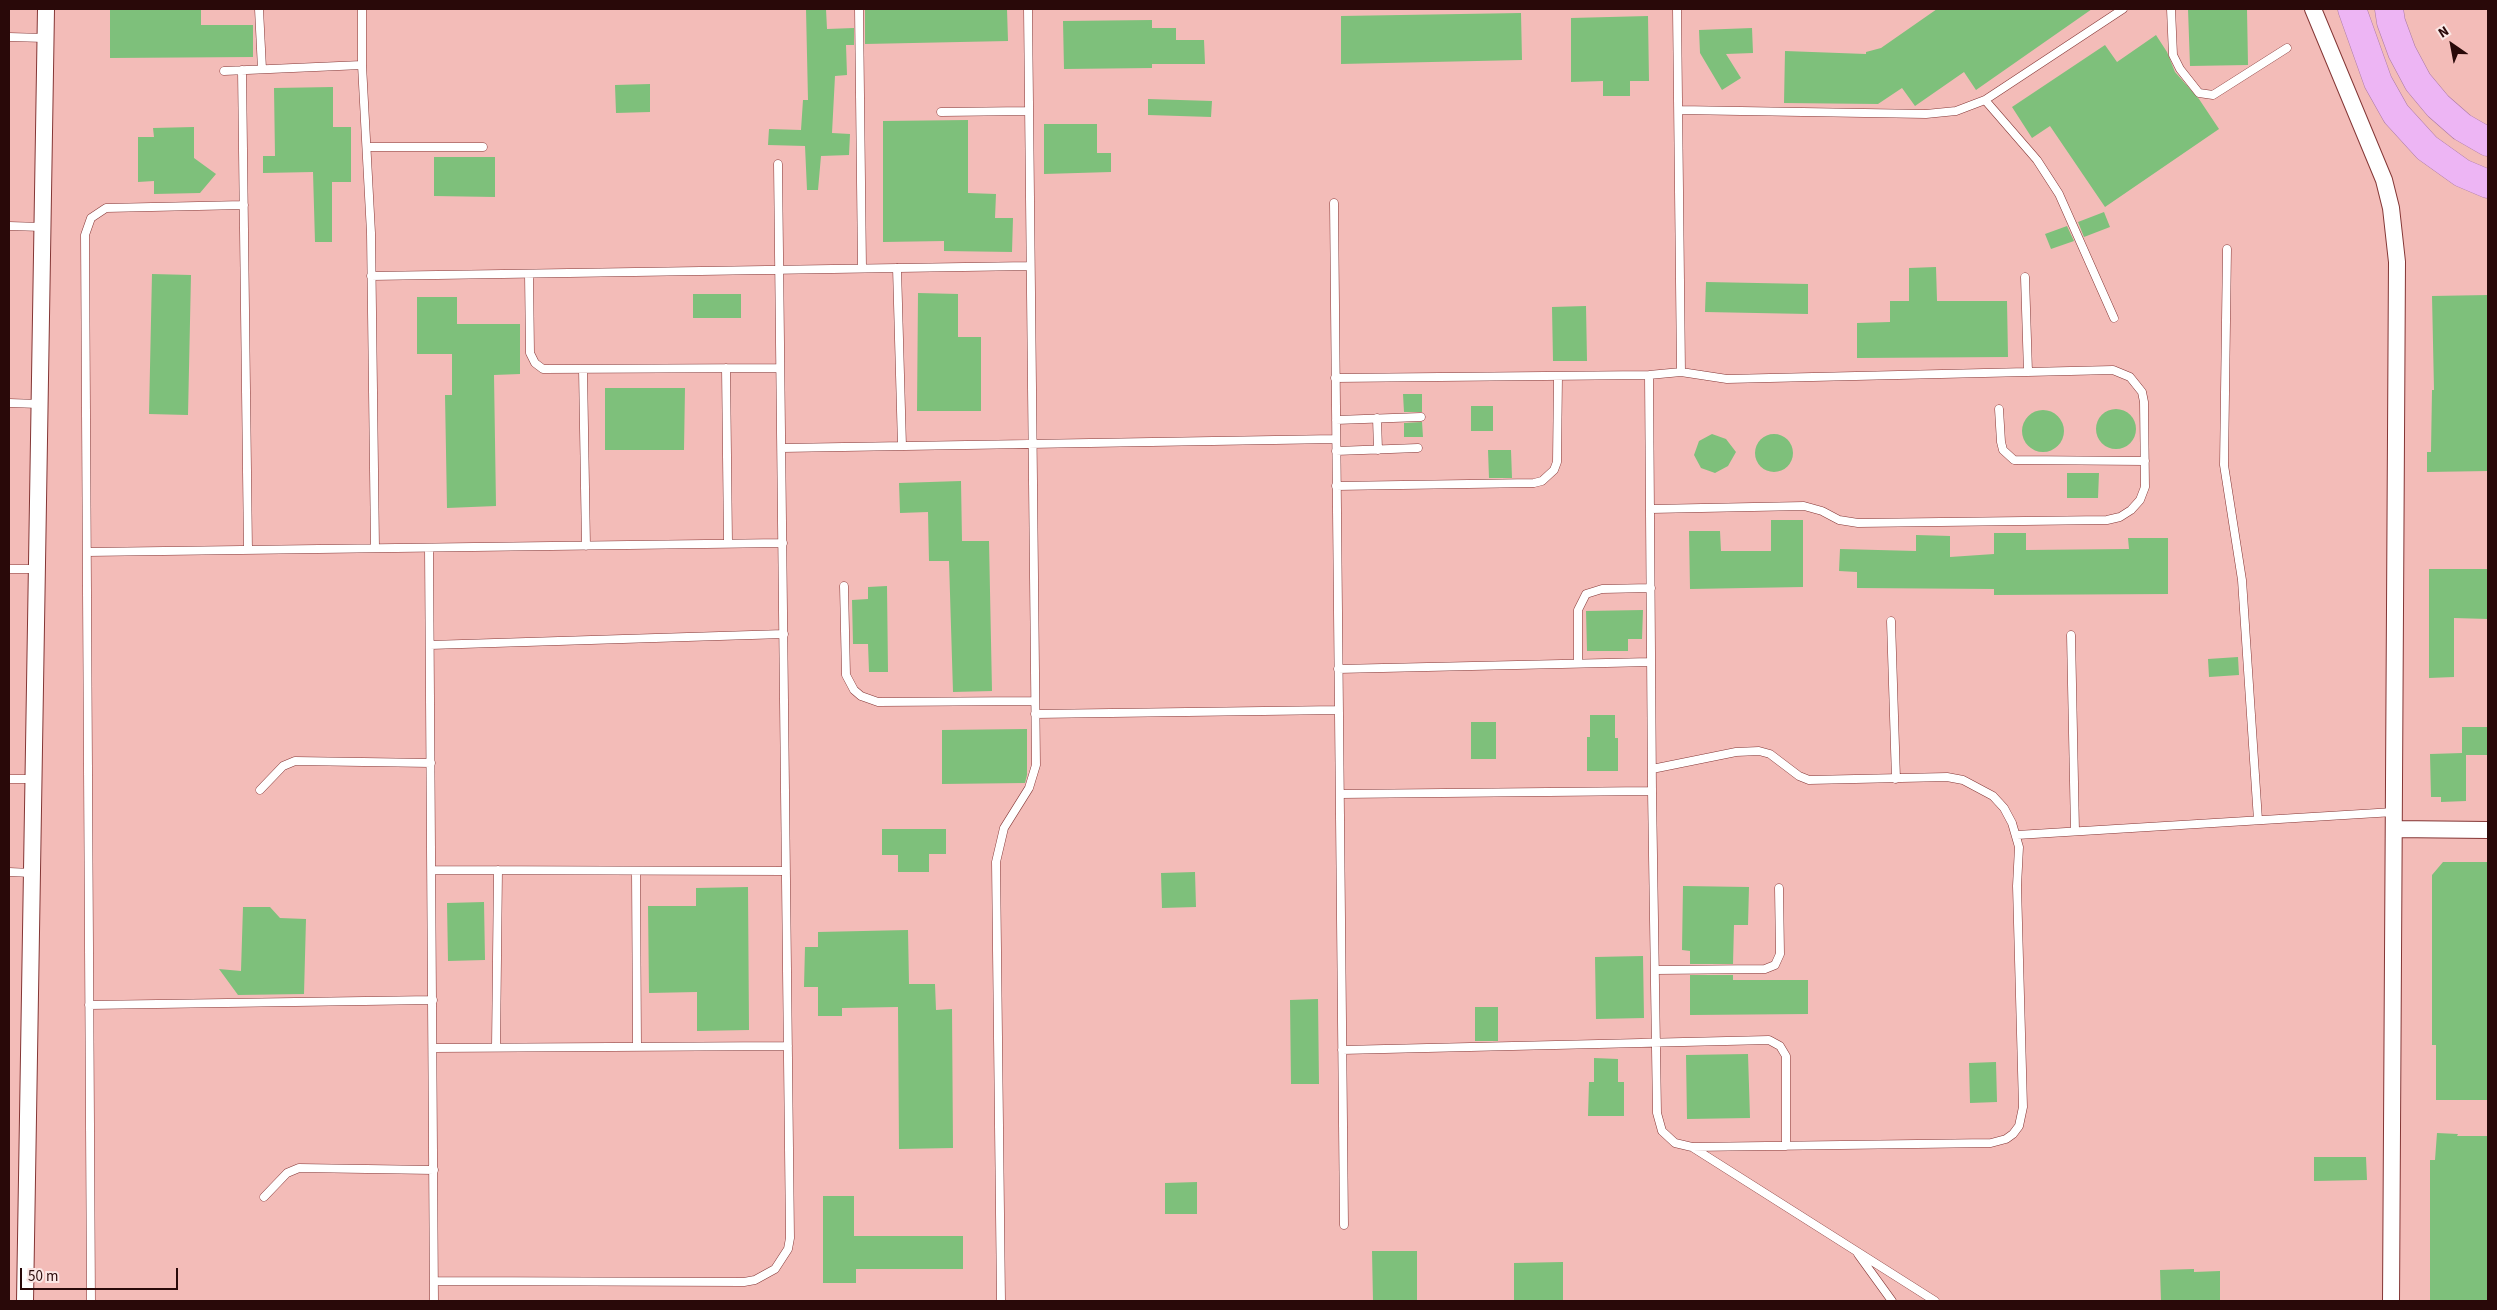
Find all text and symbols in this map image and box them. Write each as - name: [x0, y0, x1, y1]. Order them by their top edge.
- north arrow: [2427, 20, 2477, 70]
- text: N: [2434, 21, 2453, 43]
- scale bar: [22, 1258, 180, 1290]
- text: 50 m: [28, 1266, 58, 1287]

